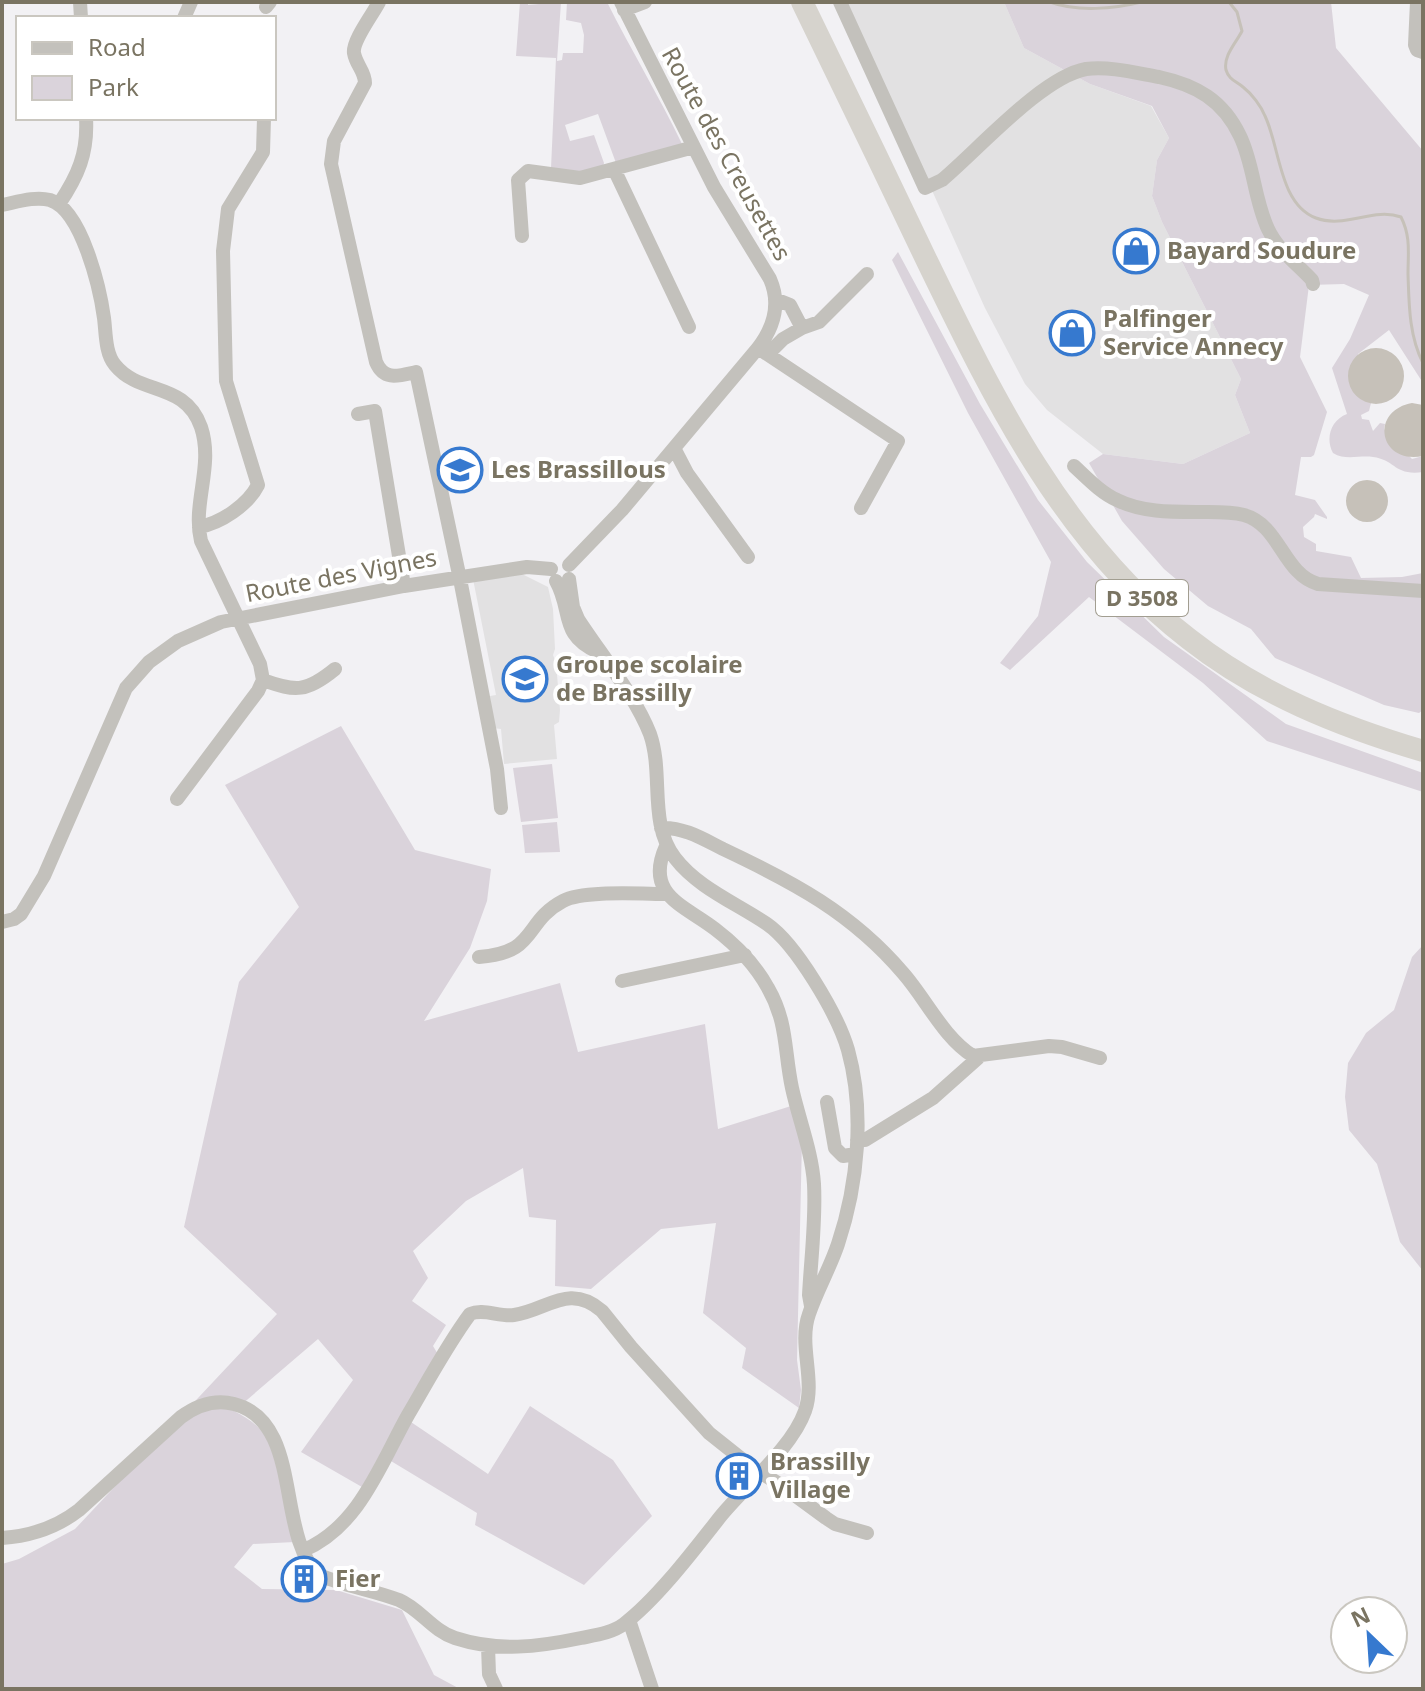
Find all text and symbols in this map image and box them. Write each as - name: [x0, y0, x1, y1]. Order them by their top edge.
- legend: [16, 16, 276, 120]
- text: Road: [88, 30, 146, 63]
- street label: Route des Creusettes: [655, 41, 800, 266]
- text: Park: [88, 70, 139, 103]
- shop icon: Bayard Soudure: [1112, 227, 1160, 275]
- place label: Bayard Soudure: [1167, 233, 1356, 266]
- place label: Palfinger Service Annecy: [1103, 301, 1284, 362]
- shop icon: Palfinger Service Annecy: [1048, 309, 1096, 357]
- school or university icon: Les Brassillous: [436, 446, 484, 494]
- place label: Les Brassillous: [491, 452, 666, 485]
- street label: Route des Vignes: [242, 540, 439, 609]
- road number: D 3508: [1096, 580, 1188, 616]
- place label: Groupe scolaire de Brassilly: [556, 647, 743, 708]
- school or university icon: Groupe scolaire de Brassilly: [501, 655, 549, 703]
- place label: Brassilly Village: [770, 1444, 870, 1505]
- building icon: Brassilly Village: [715, 1452, 763, 1500]
- building icon: Fier: [280, 1555, 328, 1603]
- place label: Fier: [335, 1561, 381, 1594]
- north arrow: [1329, 1595, 1409, 1675]
- text: N: [1346, 1599, 1375, 1633]

